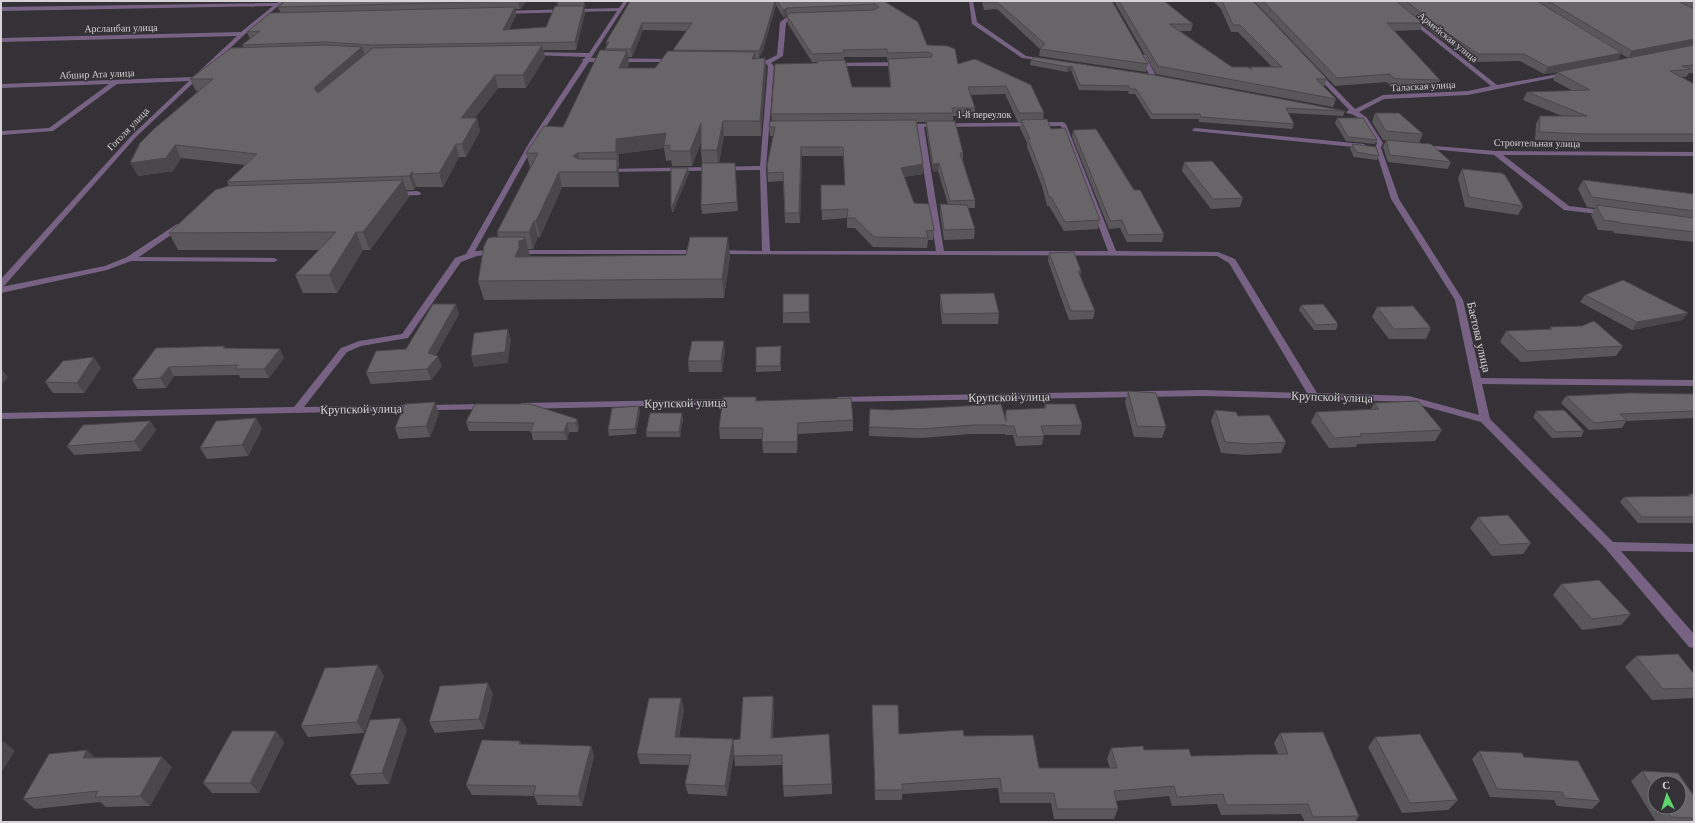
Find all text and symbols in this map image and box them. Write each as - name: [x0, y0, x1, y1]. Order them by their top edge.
- street label: Армейская улица: [1416, 10, 1480, 65]
- street label: Арсланбап улица: [84, 22, 158, 34]
- street label: Абшир Ата улица: [59, 67, 135, 81]
- street label: Талаская улица: [1390, 79, 1456, 93]
- street label: Гоголя улица: [105, 105, 152, 153]
- street label: 1-й переулок: [957, 109, 1011, 120]
- street label: Строительная улица: [1494, 137, 1581, 149]
- street label: Баетова улица: [1464, 300, 1494, 374]
- street label: Крупской улица: [968, 389, 1051, 405]
- street label: Крупской улица: [1291, 389, 1374, 405]
- street label: Крупской улица: [644, 395, 727, 411]
- street label: Крупской улица: [320, 401, 403, 417]
- north arrow: [1647, 775, 1687, 815]
- text: С: [1662, 779, 1671, 791]

